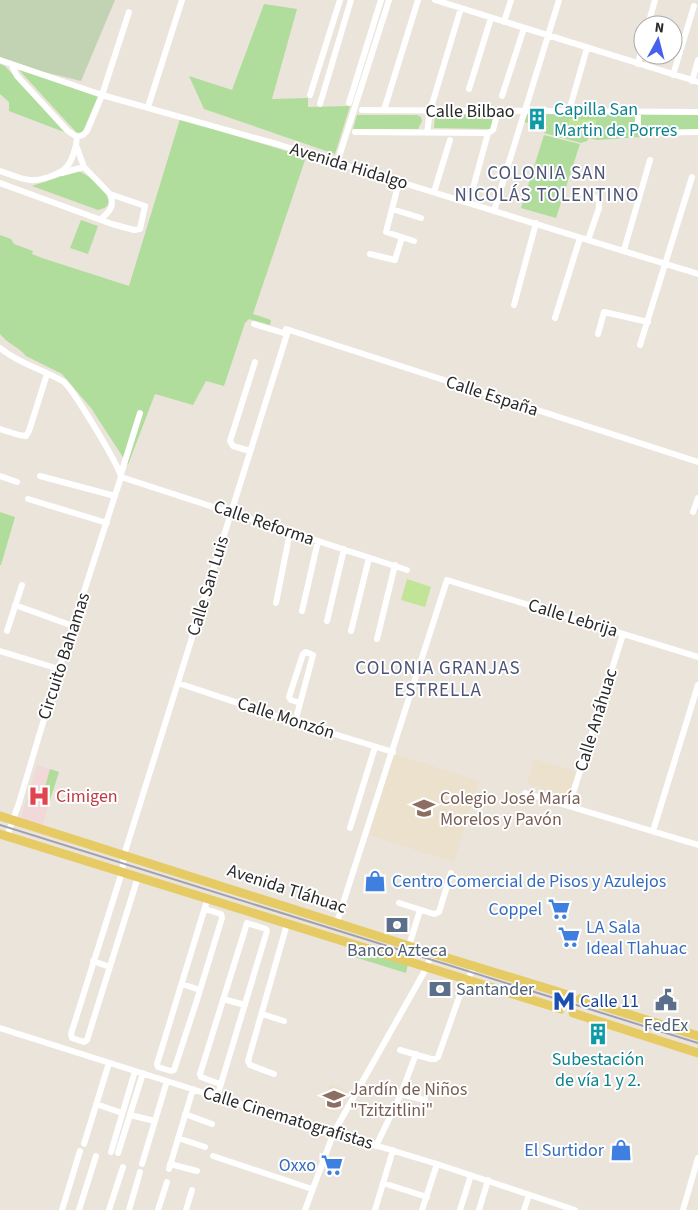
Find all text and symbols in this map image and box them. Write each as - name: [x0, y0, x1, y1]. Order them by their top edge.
- north arrow: [633, 15, 683, 65]
- text: N: [654, 18, 665, 39]
- place label: Capilla San Martin de Porres: [554, 97, 677, 143]
- street label: Calle Bilbao: [425, 99, 515, 124]
- building icon: Capilla San Martin de Porres: [524, 106, 550, 132]
- street label: Avenida Hidalgo: [287, 136, 411, 196]
- district label: COLONIA SAN NICOLÁS TOLENTINO: [455, 160, 639, 209]
- street label: Calle España: [443, 369, 541, 423]
- street label: Calle Reforma: [210, 494, 318, 552]
- street label: Calle San Luis: [181, 533, 235, 639]
- street label: Circuito Bahamas: [32, 589, 96, 723]
- street label: Calle Lebrija: [525, 592, 621, 644]
- district label: COLONIA GRANJAS ESTRELLA: [355, 655, 521, 704]
- street label: Calle Anáhuac: [568, 665, 624, 775]
- street label: Calle Monzón: [234, 691, 338, 745]
- hospital icon: Cimigen: [26, 783, 52, 809]
- place label: Cimigen: [56, 784, 118, 809]
- place label: Colegio José María Morelos y Pavón: [440, 786, 581, 832]
- school or university icon: Colegio José María Morelos y Pavón: [411, 795, 437, 821]
- street label: Avenida Tláhuac: [224, 858, 350, 920]
- shop icon: Centro Comercial de Pisos y Azulejos: [362, 868, 388, 894]
- place label: Centro Comercial de Pisos y Azulejos: [392, 869, 666, 894]
- supermarket icon: Coppel: [546, 896, 572, 922]
- place label: Coppel: [488, 897, 542, 922]
- bank icon: Banco Azteca: [384, 912, 410, 938]
- place label: LA Sala Ideal Tlahuac: [586, 915, 687, 961]
- supermarket icon: LA Sala Ideal Tlahuac: [556, 924, 582, 950]
- place label: Banco Azteca: [347, 938, 447, 963]
- bank icon: Santander: [427, 976, 453, 1002]
- place label: Santander: [456, 977, 535, 1002]
- public building icon: FedEx: [653, 987, 679, 1013]
- metro station icon: Calle 11: [551, 988, 577, 1014]
- place label: Calle 11: [580, 989, 639, 1014]
- place label: FedEx: [644, 1013, 688, 1038]
- building icon: Subestación de vía 1 y 2.: [585, 1021, 611, 1047]
- place label: Subestación de vía 1 y 2.: [552, 1047, 644, 1093]
- place label: Jardín de Niños "Tzitzitlini": [350, 1077, 467, 1123]
- street label: Calle Cinematografistas: [200, 1080, 376, 1156]
- school or university icon: Jardín de Niños "Tzitzitlini": [321, 1086, 347, 1112]
- shop icon: El Surtidor: [608, 1137, 634, 1163]
- place label: El Surtidor: [524, 1138, 605, 1163]
- supermarket icon: Oxxo: [319, 1152, 345, 1178]
- place label: Oxxo: [279, 1153, 316, 1178]

